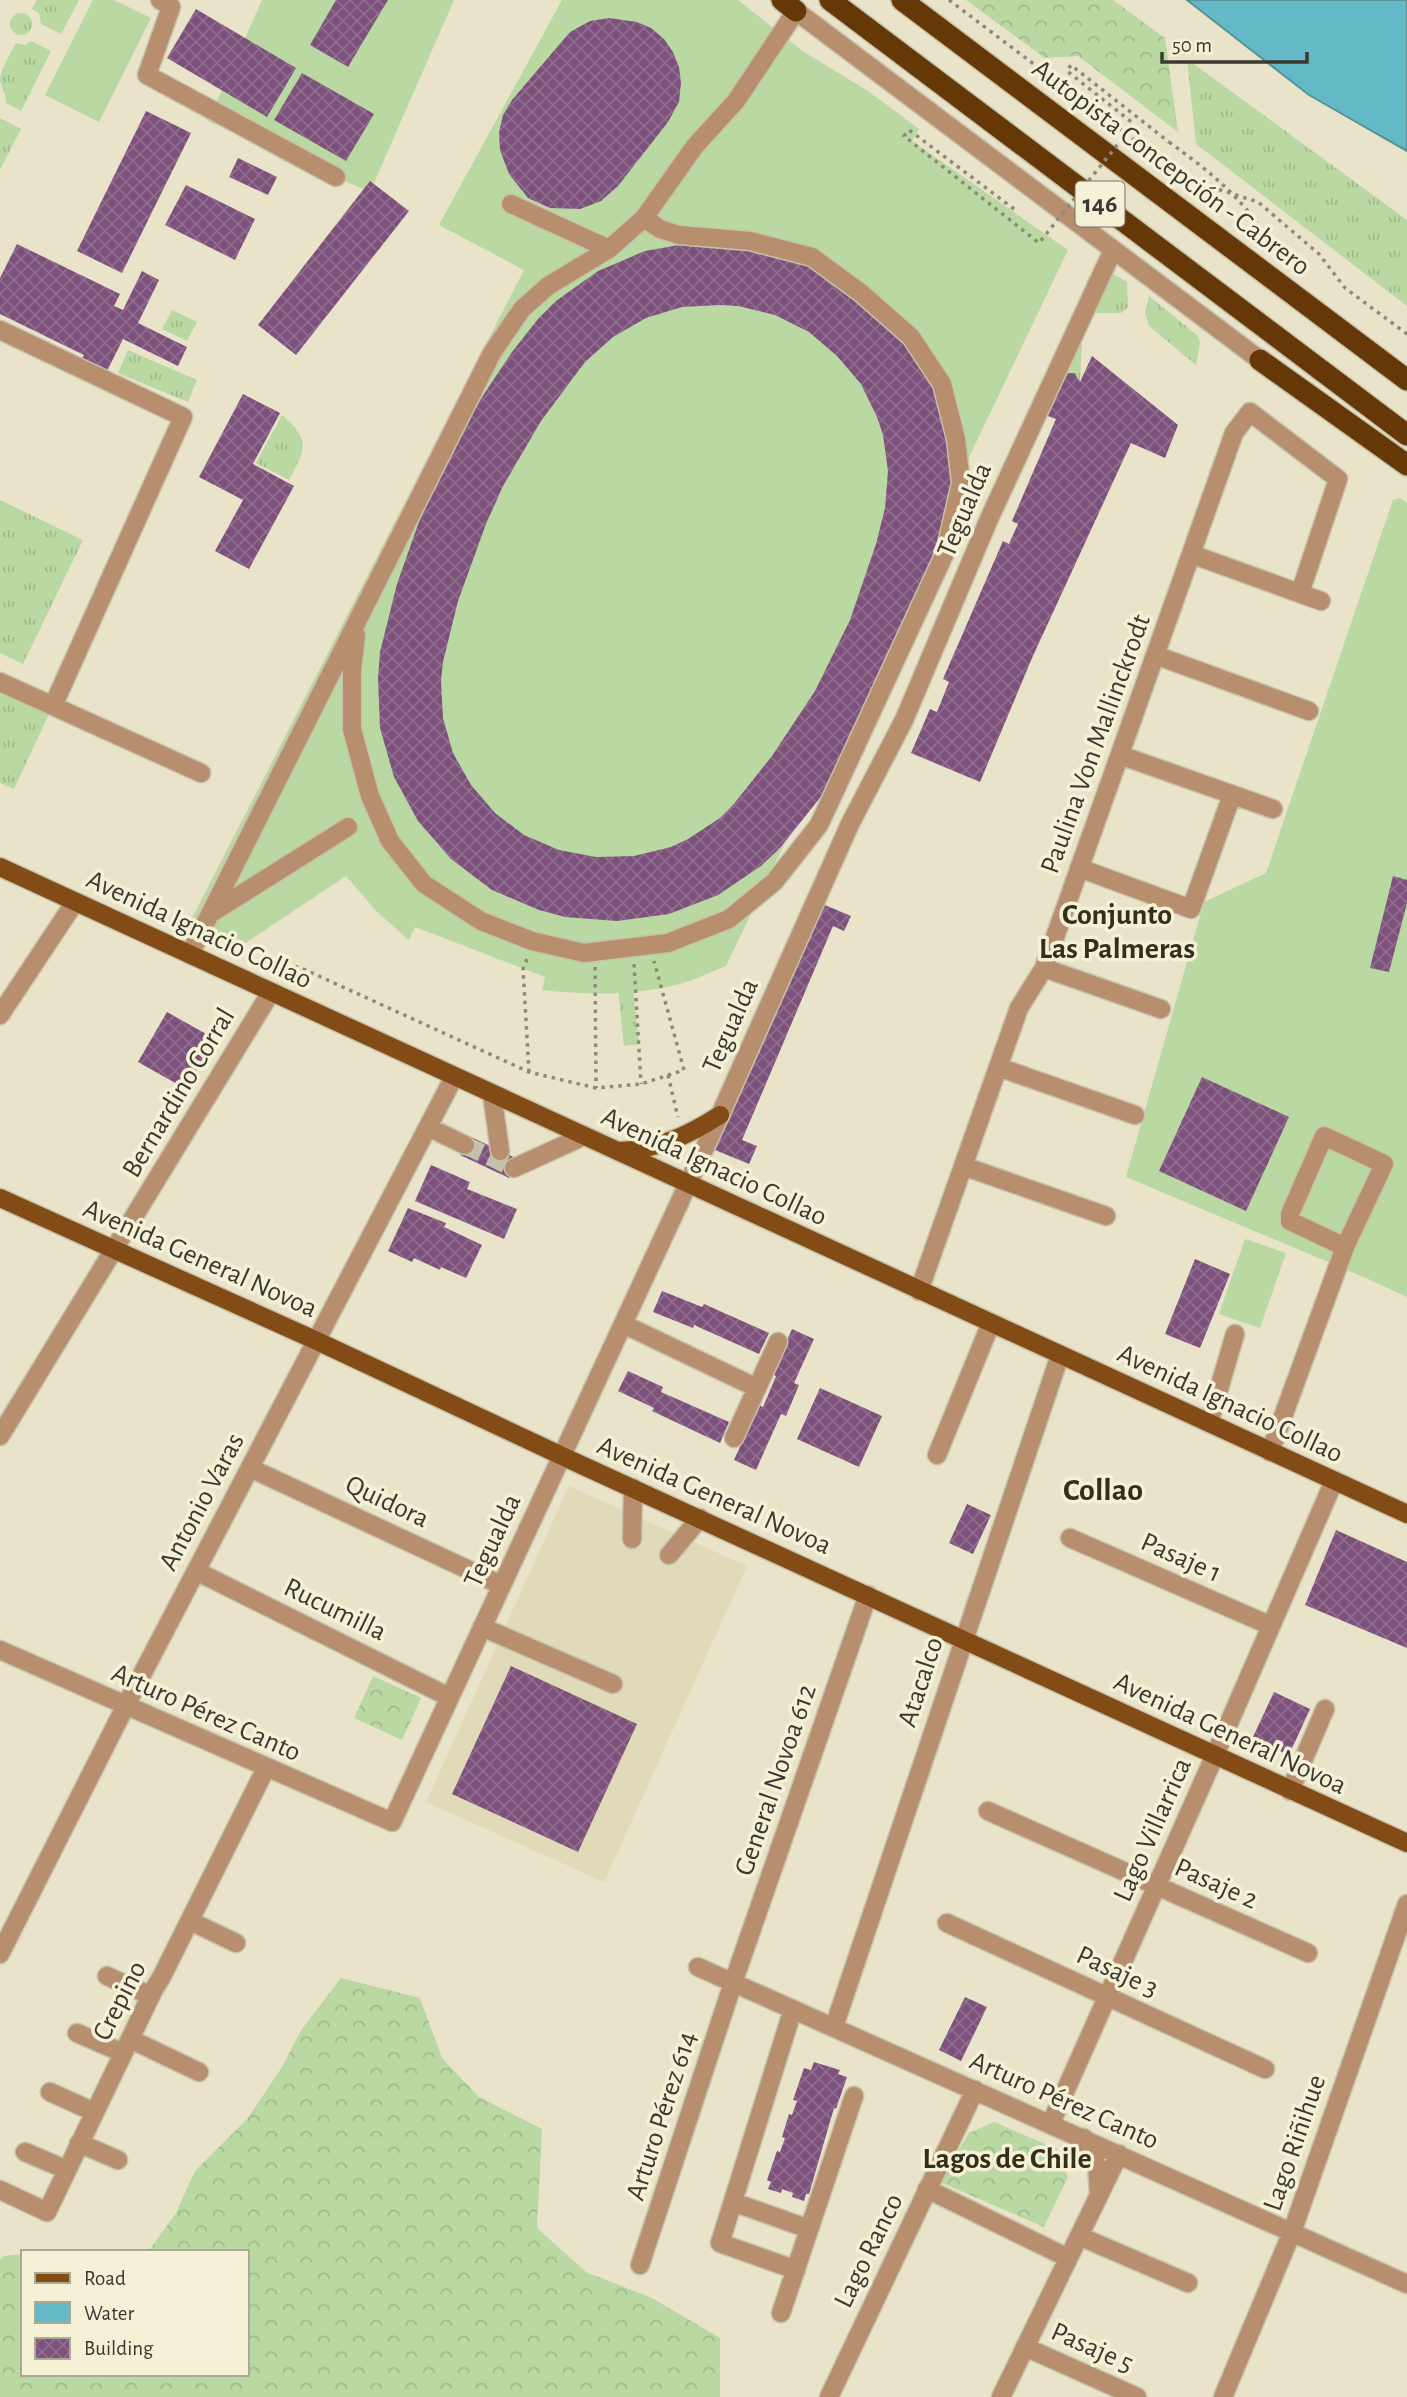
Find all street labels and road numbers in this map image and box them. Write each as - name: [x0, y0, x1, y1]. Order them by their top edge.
- street label: Autopista Concepción - Cabrero: [1027, 55, 1315, 281]
- road number: 146: [1076, 182, 1124, 226]
- street label: Tegualda: [933, 459, 997, 561]
- street label: Paulina Von Mallinckrodt: [1036, 611, 1156, 877]
- street label: Avenida Ignacio Collao: [82, 865, 316, 995]
- street label: Tegualda: [698, 975, 764, 1077]
- street label: Bernardino Corral: [118, 1003, 240, 1183]
- street label: Avenida Ignacio Collao: [597, 1102, 831, 1232]
- street label: Avenida General Novoa: [79, 1195, 321, 1323]
- street label: Avenida Ignacio Collao: [1113, 1339, 1347, 1469]
- street label: Antonio Varas: [154, 1429, 250, 1575]
- street label: Avenida General Novoa: [593, 1432, 835, 1560]
- street label: Quidora: [341, 1471, 433, 1533]
- street label: Tegualda: [459, 1490, 527, 1592]
- street label: Pasaje 1: [1137, 1528, 1225, 1588]
- street label: Rucumilla: [279, 1573, 391, 1647]
- street label: Atacalco: [893, 1634, 949, 1730]
- street label: Arturo Pérez Canto: [107, 1659, 305, 1767]
- street label: Avenida General Novoa: [1109, 1668, 1351, 1800]
- street label: General Novoa 612: [730, 1681, 822, 1879]
- street label: Lago Villarrica: [1109, 1754, 1197, 1906]
- street label: Pasaje 2: [1170, 1853, 1262, 1915]
- street label: Pasaje 3: [1072, 1941, 1162, 2003]
- street label: Crepino: [88, 1957, 152, 2045]
- street label: Arturo Pérez 614: [622, 2028, 702, 2204]
- street label: Arturo Pérez Canto: [965, 2047, 1163, 2155]
- street label: Lago Riñihue: [1259, 2071, 1331, 2215]
- street label: Lago Ranco: [829, 2189, 909, 2313]
- street label: Pasaje 5: [1047, 2318, 1137, 2378]

